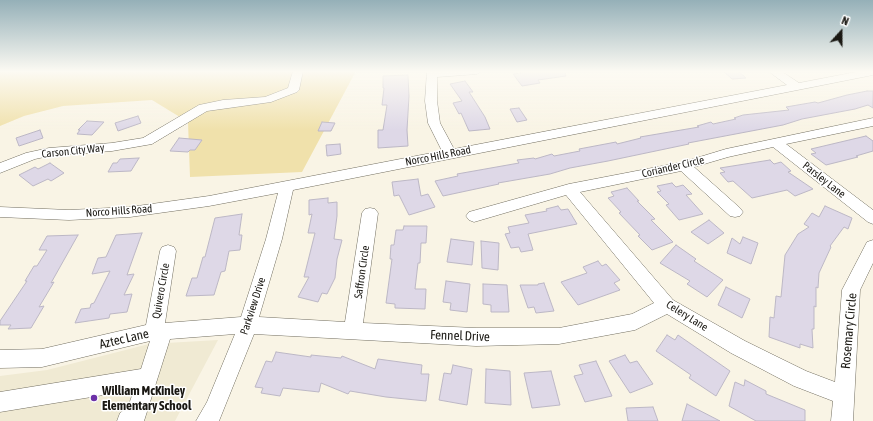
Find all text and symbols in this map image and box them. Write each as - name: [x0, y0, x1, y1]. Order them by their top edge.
- north arrow: [821, 12, 861, 52]
- text: N: [840, 14, 850, 28]
- street label: Carson City Way: [41, 141, 105, 161]
- street label: Norco Hills Road: [404, 143, 472, 169]
- street label: Coriander Circle: [640, 153, 706, 181]
- street label: Parsley Lane: [800, 159, 848, 201]
- street label: Norco Hills Road: [85, 202, 153, 220]
- street label: Saffron Circle: [352, 245, 372, 299]
- street label: Quivero Circle: [150, 262, 172, 320]
- street label: Parkview Drive: [237, 276, 269, 336]
- street label: Rosemary Circle: [838, 292, 860, 370]
- street label: Celery Lane: [664, 298, 710, 334]
- street label: Aztec Lane: [98, 326, 150, 352]
- street label: Fennel Drive: [430, 327, 490, 345]
- place label: William McKinley Elementary School: [102, 383, 191, 414]
- marker: William McKinley Elementary School: [89, 393, 99, 403]

